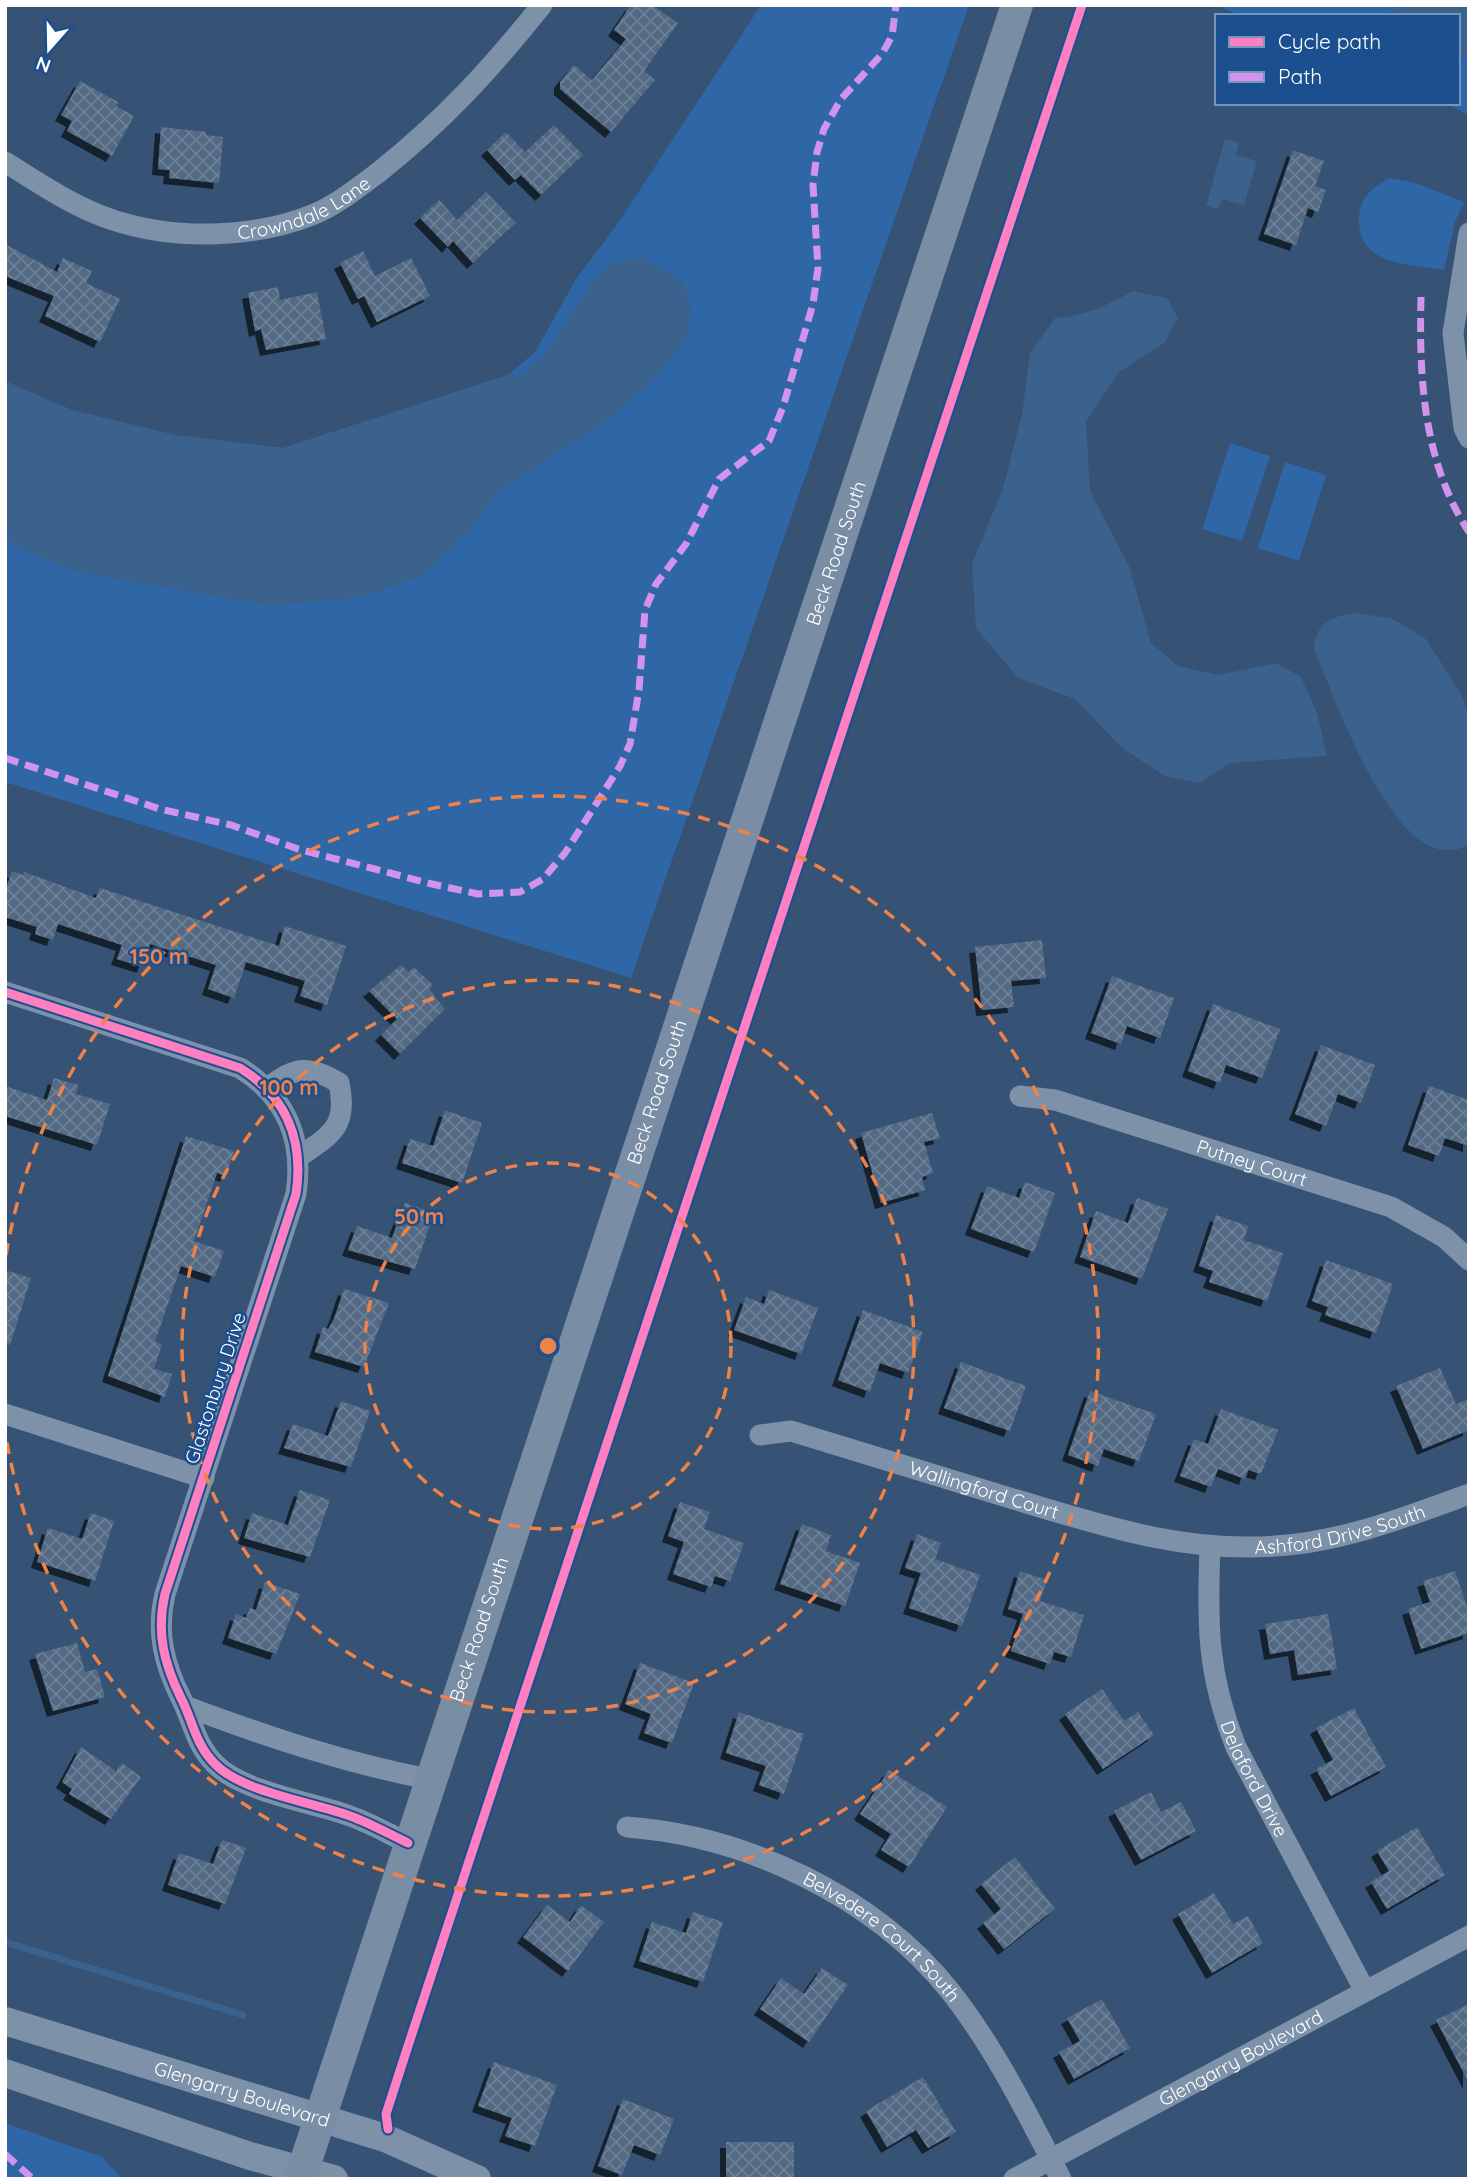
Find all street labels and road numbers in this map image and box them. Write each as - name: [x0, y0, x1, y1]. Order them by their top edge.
- street label: Crowndale Lane: [236, 171, 375, 244]
- street label: Beck Road South: [801, 478, 871, 628]
- street label: Beck Road South: [621, 1017, 692, 1167]
- street label: Putney Court: [1194, 1134, 1310, 1192]
- street label: Glastonbury Drive: [179, 1309, 251, 1467]
- street label: Wallingford Court: [906, 1455, 1062, 1524]
- street label: Ashford Drive South: [1254, 1499, 1428, 1559]
- street label: Beck Road South: [444, 1554, 514, 1705]
- street label: Delaford Drive: [1215, 1717, 1293, 1841]
- street label: Belvedere Court South: [799, 1866, 966, 2007]
- street label: Glengarry Boulevard: [1155, 2004, 1327, 2112]
- street label: Glengarry Boulevard: [151, 2056, 333, 2132]

